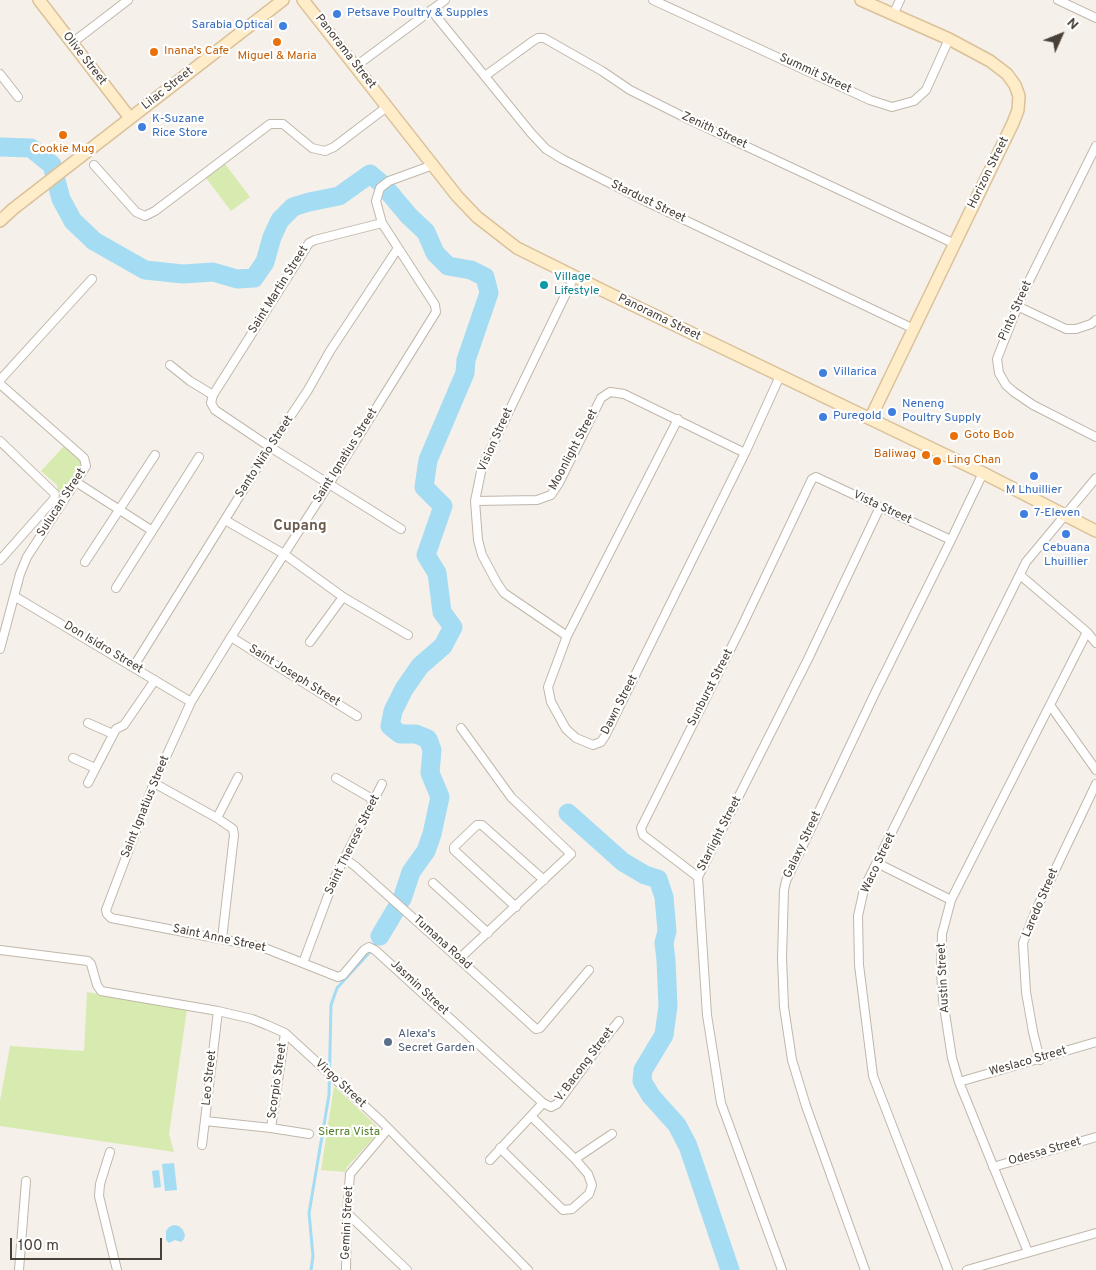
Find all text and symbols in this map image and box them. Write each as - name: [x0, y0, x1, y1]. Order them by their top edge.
- place label: Petsave Poultry & Supples: [347, 7, 488, 21]
- marker: Petsave Poultry & Supples: [331, 8, 343, 20]
- north arrow: [1036, 10, 1086, 60]
- street label: Panorama Street: [311, 12, 379, 92]
- text: N: [1063, 15, 1082, 34]
- place label: Sarabia Optical: [192, 19, 273, 33]
- marker: Sarabia Optical: [277, 20, 289, 32]
- street label: Olive Street: [59, 30, 109, 88]
- marker: Miguel & Maria: [271, 36, 283, 48]
- place label: Inana's Cafe: [164, 45, 229, 59]
- marker: Inana's Cafe: [148, 46, 160, 58]
- place label: Miguel & Maria: [237, 50, 317, 64]
- street label: Summit Street: [777, 51, 853, 97]
- street label: Lilac Street: [139, 64, 197, 114]
- street label: Zenith Street: [679, 110, 749, 152]
- place label: K-Suzane Rice Store: [152, 113, 207, 141]
- marker: K-Suzane Rice Store: [136, 121, 148, 133]
- marker: Cookie Mug: [57, 129, 69, 141]
- street label: Horizon Street: [965, 135, 1013, 211]
- place label: Cookie Mug: [31, 143, 95, 157]
- street label: Stardust Street: [608, 178, 688, 226]
- street label: Saint Martin Street: [246, 243, 312, 337]
- place label: Village Lifestyle: [554, 271, 600, 299]
- marker: Village Lifestyle: [538, 279, 550, 291]
- street label: Pinto Street: [996, 279, 1036, 343]
- street label: Panorama Street: [615, 292, 703, 344]
- place label: Villarica: [833, 366, 876, 380]
- marker: Villarica: [817, 367, 829, 379]
- place label: Neneng Poultry Supply: [902, 398, 981, 426]
- street label: Saint Ignatius Street: [311, 406, 381, 506]
- street label: Vision Street: [475, 406, 517, 474]
- marker: Neneng Poultry Supply: [886, 406, 898, 418]
- street label: Moonlight Street: [547, 407, 601, 493]
- place label: Puregold: [833, 410, 882, 424]
- marker: Puregold: [817, 411, 829, 423]
- street label: Santo Niño Street: [233, 413, 297, 501]
- place label: Goto Bob: [964, 429, 1014, 443]
- marker: Goto Bob: [948, 430, 960, 442]
- place label: Baliwag: [874, 448, 916, 462]
- marker: Baliwag: [920, 449, 932, 461]
- place label: Ling Chan: [947, 454, 1001, 468]
- marker: Ling Chan: [931, 455, 943, 467]
- street label: Sulucan Street: [35, 466, 89, 540]
- marker: M Lhuillier: [1028, 470, 1040, 482]
- place label: M Lhuillier: [1006, 484, 1062, 498]
- street label: Vista Street: [850, 488, 914, 528]
- place label: 7-Eleven: [1034, 507, 1080, 521]
- marker: 7-Eleven: [1018, 508, 1030, 520]
- district label: Cupang: [273, 518, 327, 536]
- marker: Cebuana Lhuillier: [1060, 528, 1072, 540]
- place label: Cebuana Lhuillier: [1042, 542, 1090, 570]
- street label: Don Isidro Street: [61, 619, 145, 677]
- street label: Saint Joseph Street: [246, 642, 342, 710]
- street label: Sunburst Street: [685, 647, 737, 729]
- street label: Dawn Street: [599, 673, 641, 737]
- street label: Saint Ignatius Street: [119, 754, 173, 860]
- street label: Saint Therese Street: [323, 793, 383, 897]
- street label: Starlight Street: [695, 794, 745, 874]
- street label: Galaxy Street: [781, 809, 825, 881]
- street label: Waco Street: [859, 831, 899, 895]
- street label: Laredo Street: [1020, 866, 1062, 940]
- street label: Tumana Road: [410, 913, 474, 973]
- street label: Saint Anne Street: [171, 922, 267, 956]
- street label: Austin Street: [935, 943, 953, 1013]
- street label: Jasmin Street: [387, 957, 451, 1019]
- street label: V. Bacong Street: [552, 1025, 618, 1105]
- place label: Alexa's Secret Garden: [398, 1028, 475, 1056]
- marker: Alexa's Secret Garden: [382, 1036, 394, 1048]
- street label: Scorpio Street: [266, 1042, 290, 1120]
- street label: Weslaco Street: [988, 1044, 1068, 1080]
- street label: Leo Street: [200, 1049, 220, 1107]
- street label: Virgo Street: [312, 1057, 368, 1111]
- park label: Sierra Vista: [318, 1126, 380, 1140]
- street label: Odessa Street: [1007, 1135, 1083, 1169]
- street label: Gemini Street: [339, 1186, 357, 1260]
- scale bar: [12, 1228, 165, 1260]
- text: 100 m: [18, 1237, 59, 1256]

